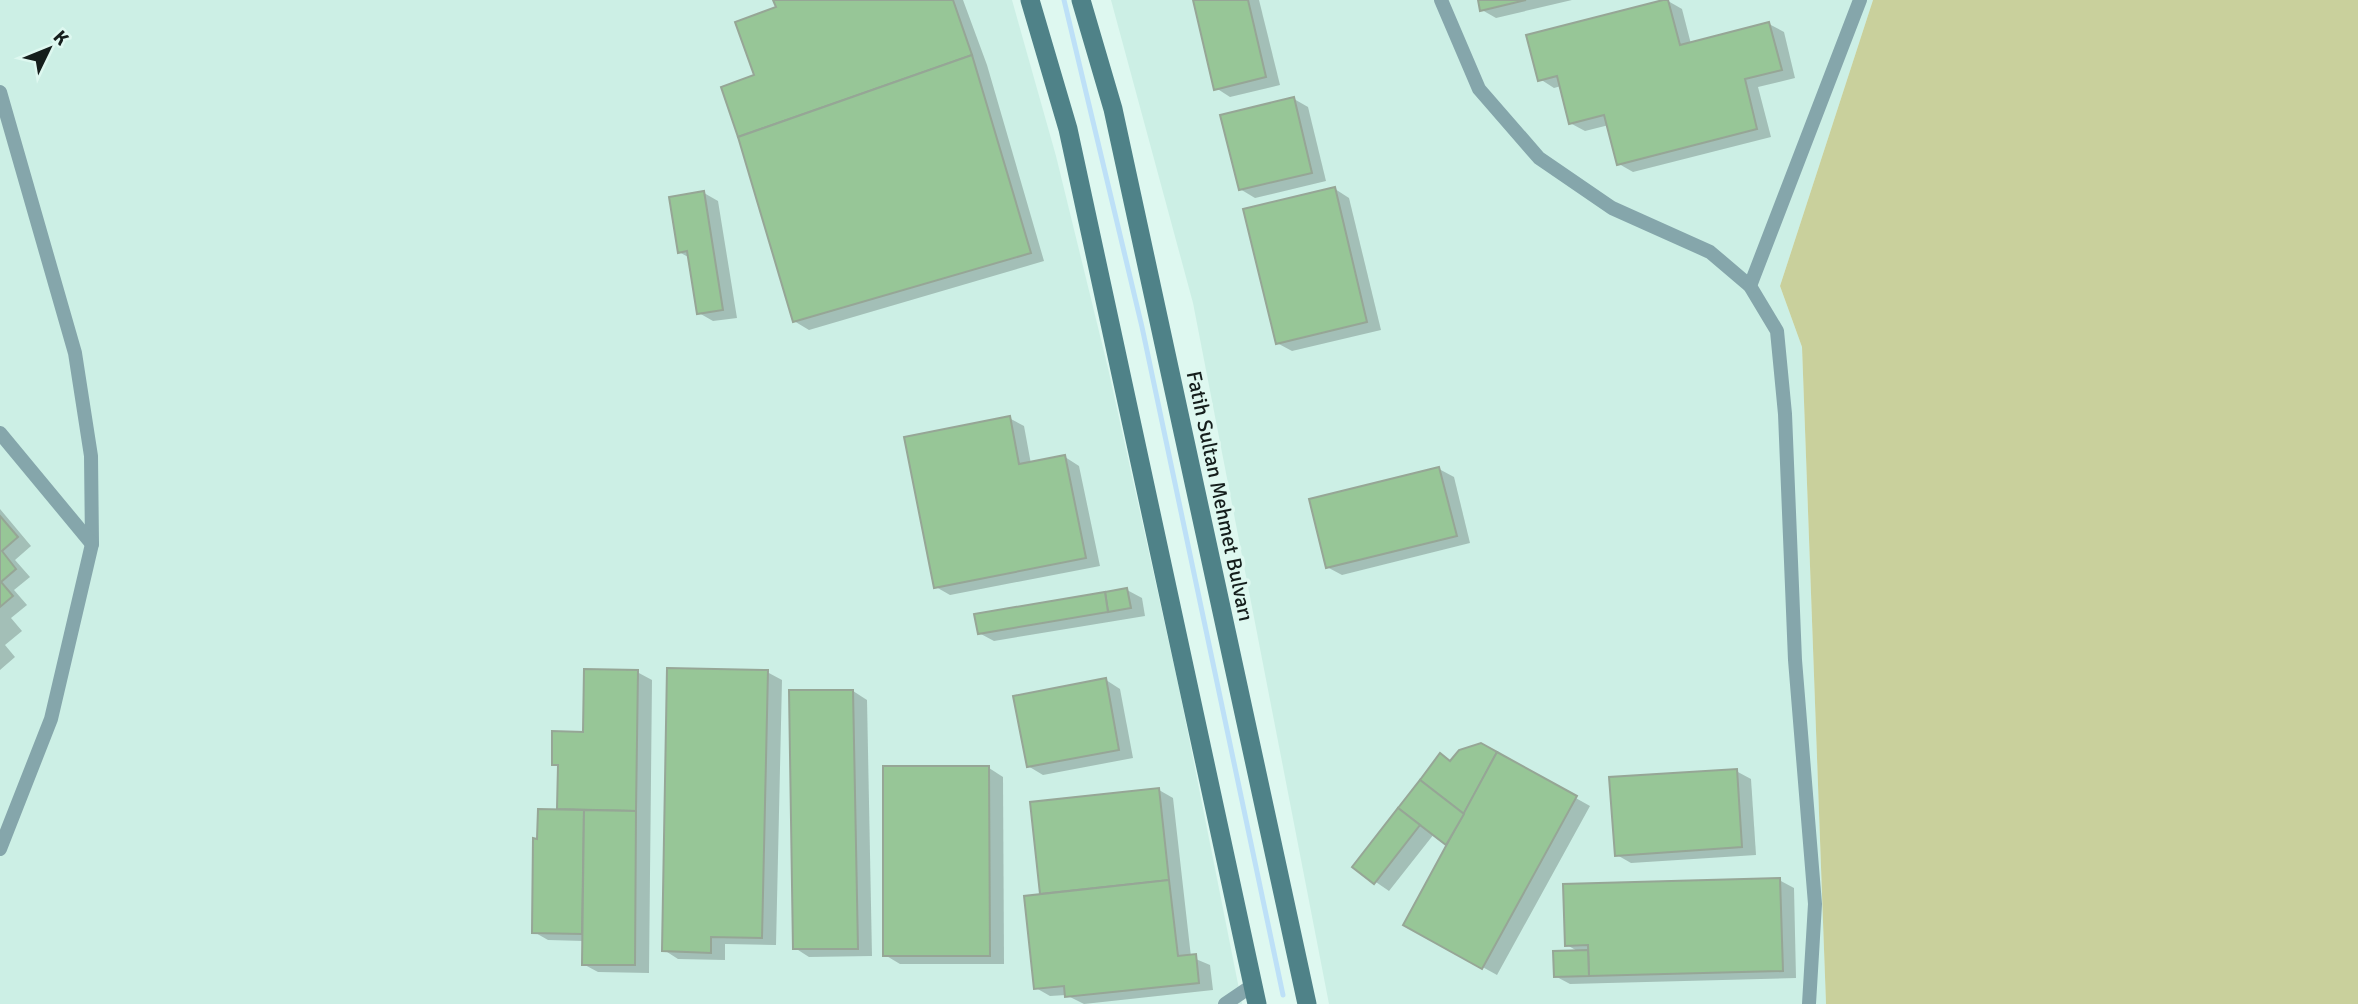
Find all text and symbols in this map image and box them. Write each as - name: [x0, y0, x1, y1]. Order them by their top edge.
- north arrow: [14, 14, 84, 84]
- text: K: [48, 26, 74, 51]
- street label: Fatih Sultan Mehmet Bulvarı: [1181, 368, 1259, 624]

